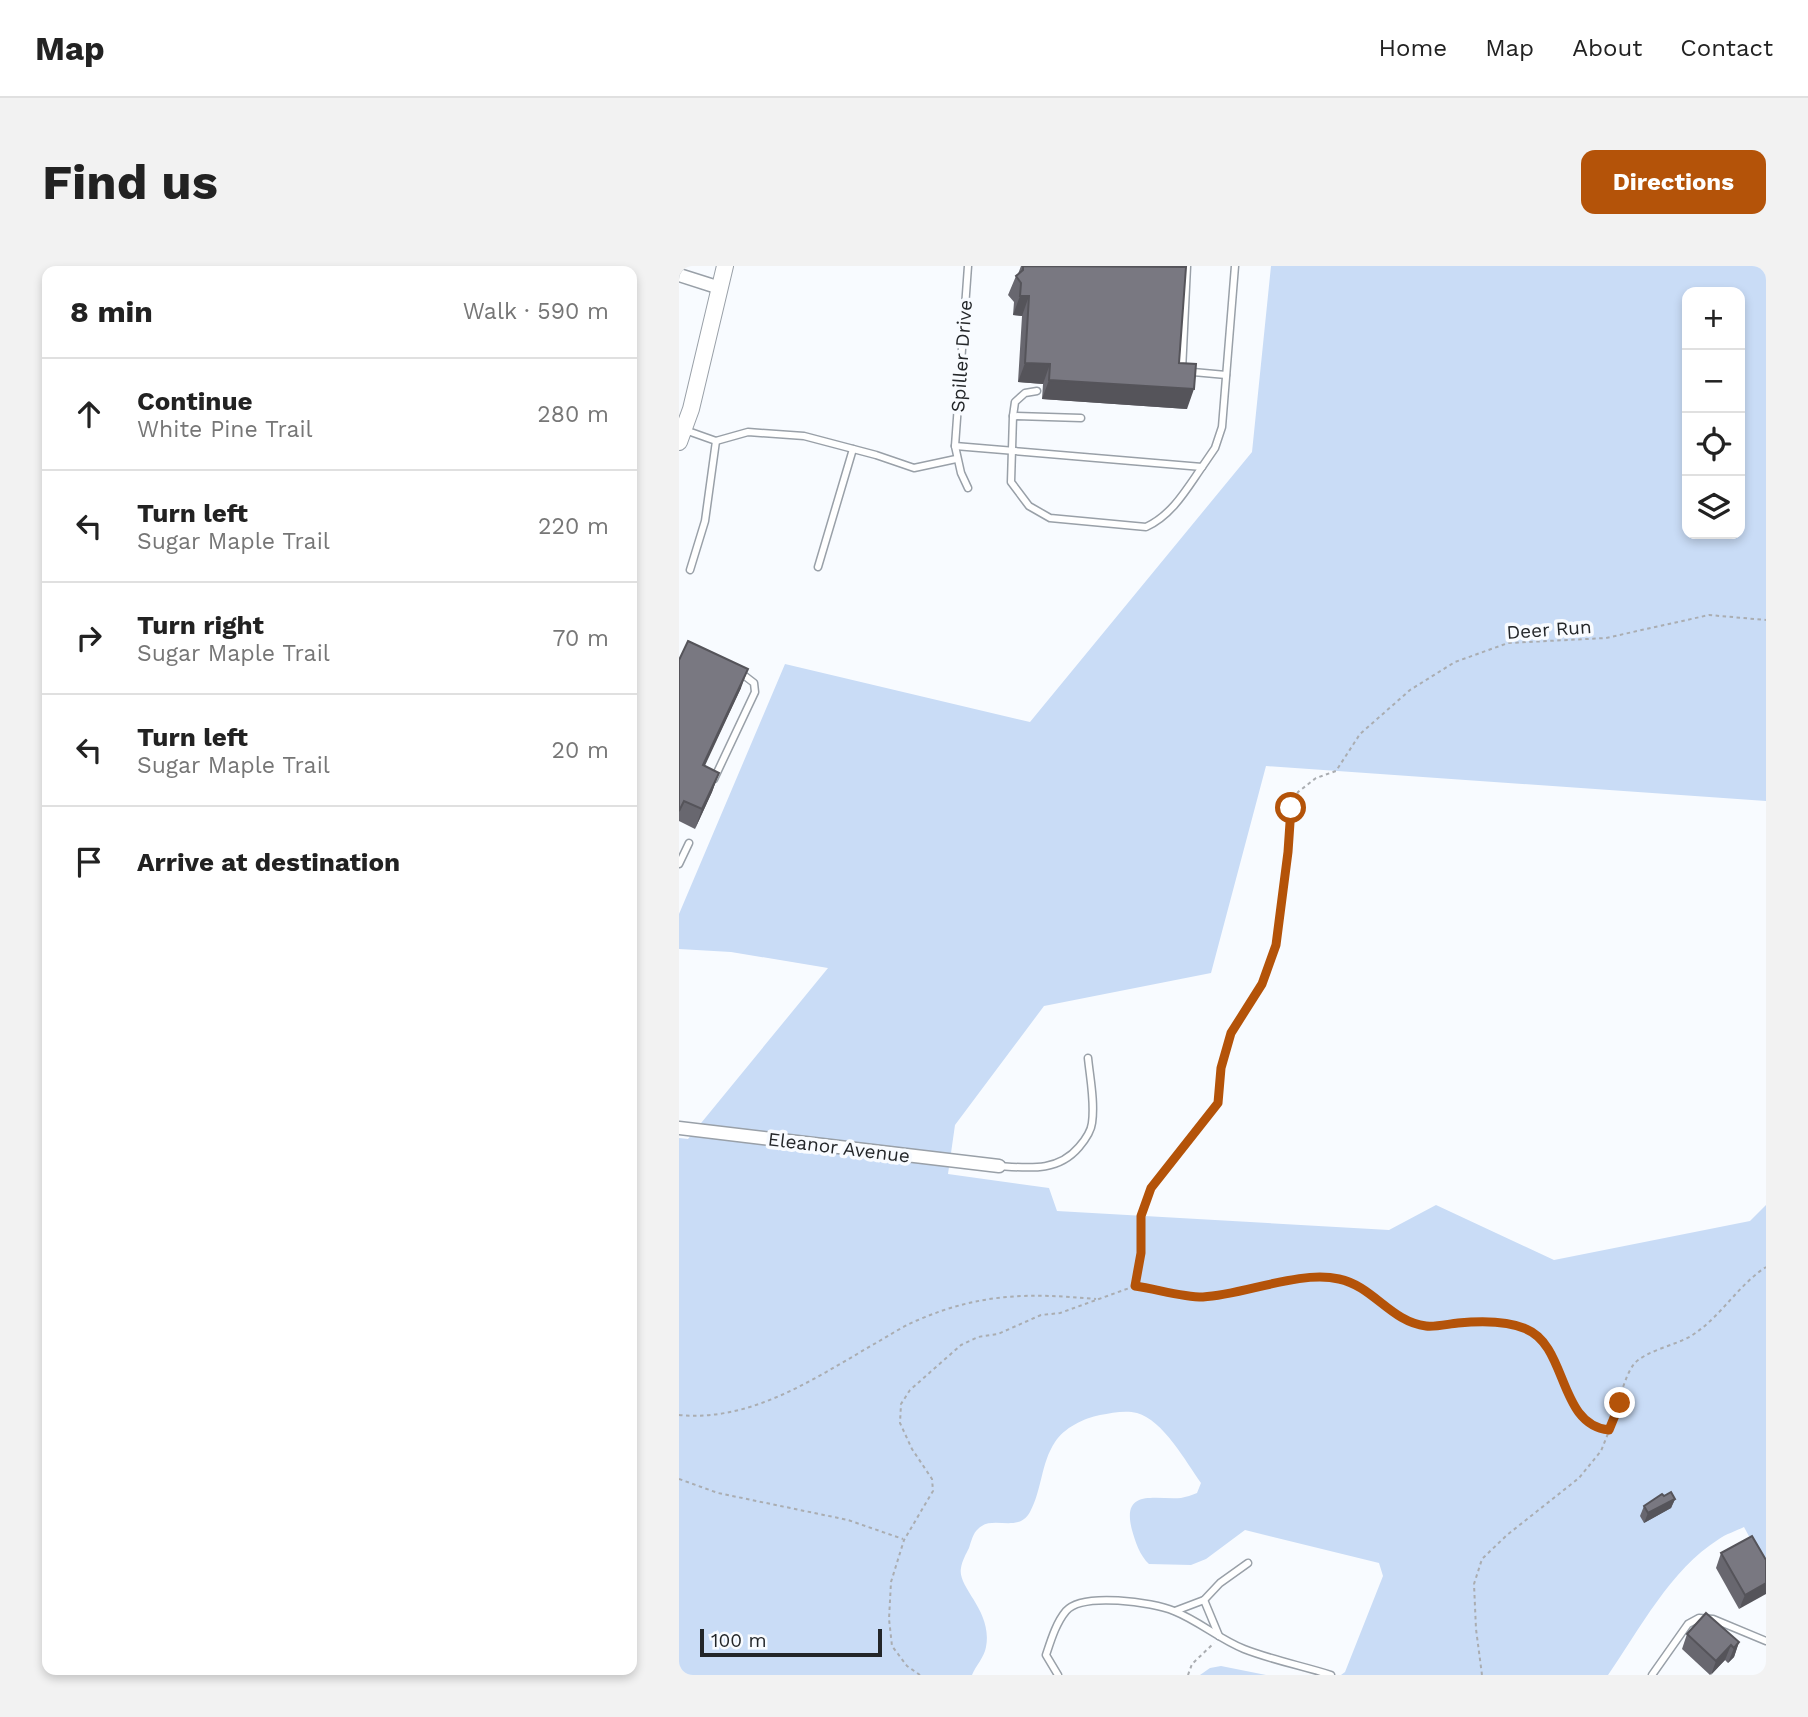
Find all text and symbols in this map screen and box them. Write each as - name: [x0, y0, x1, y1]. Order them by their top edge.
- text: Map: [35, 29, 105, 68]
- text: Home: [1379, 34, 1447, 62]
- text: Map: [1485, 34, 1534, 62]
- text: About: [1572, 34, 1642, 62]
- text: Contact: [1680, 34, 1773, 62]
- button: Directions: [1581, 150, 1766, 214]
- text: Find us: [42, 153, 218, 211]
- map controls: [1682, 287, 1745, 539]
- button: +: [1682, 287, 1745, 350]
- text: 8 min: [70, 294, 153, 329]
- text: Walk · 590 m: [463, 298, 609, 325]
- street label: Spiller Drive: [946, 299, 977, 413]
- button: −: [1682, 350, 1745, 413]
- text: Continue: [137, 386, 253, 416]
- icon: ahead: [70, 395, 108, 433]
- text: 280 m: [537, 401, 609, 428]
- button: locate: [1682, 413, 1745, 476]
- text: White Pine Trail: [137, 416, 313, 443]
- button: layers: [1682, 476, 1745, 539]
- text: Turn left: [137, 498, 248, 528]
- icon: left: [70, 507, 108, 545]
- text: 220 m: [538, 513, 609, 540]
- text: Sugar Maple Trail: [137, 528, 330, 555]
- text: Turn right: [137, 610, 264, 640]
- street label: Deer Run: [1506, 615, 1592, 644]
- icon: right: [70, 619, 108, 657]
- text: 70 m: [552, 625, 609, 652]
- text: Sugar Maple Trail: [137, 640, 330, 667]
- text: Turn left: [137, 722, 248, 752]
- icon: left: [70, 731, 108, 769]
- text: 20 m: [552, 737, 609, 764]
- text: Sugar Maple Trail: [137, 752, 330, 779]
- route start: [1275, 792, 1306, 823]
- icon: arrive: [70, 843, 108, 881]
- text: Arrive at destination: [137, 847, 400, 877]
- street label: Eleanor Avenue: [767, 1127, 911, 1168]
- route end: [1604, 1387, 1635, 1418]
- scale bar: [700, 1626, 882, 1658]
- text: 100 m: [711, 1629, 767, 1652]

